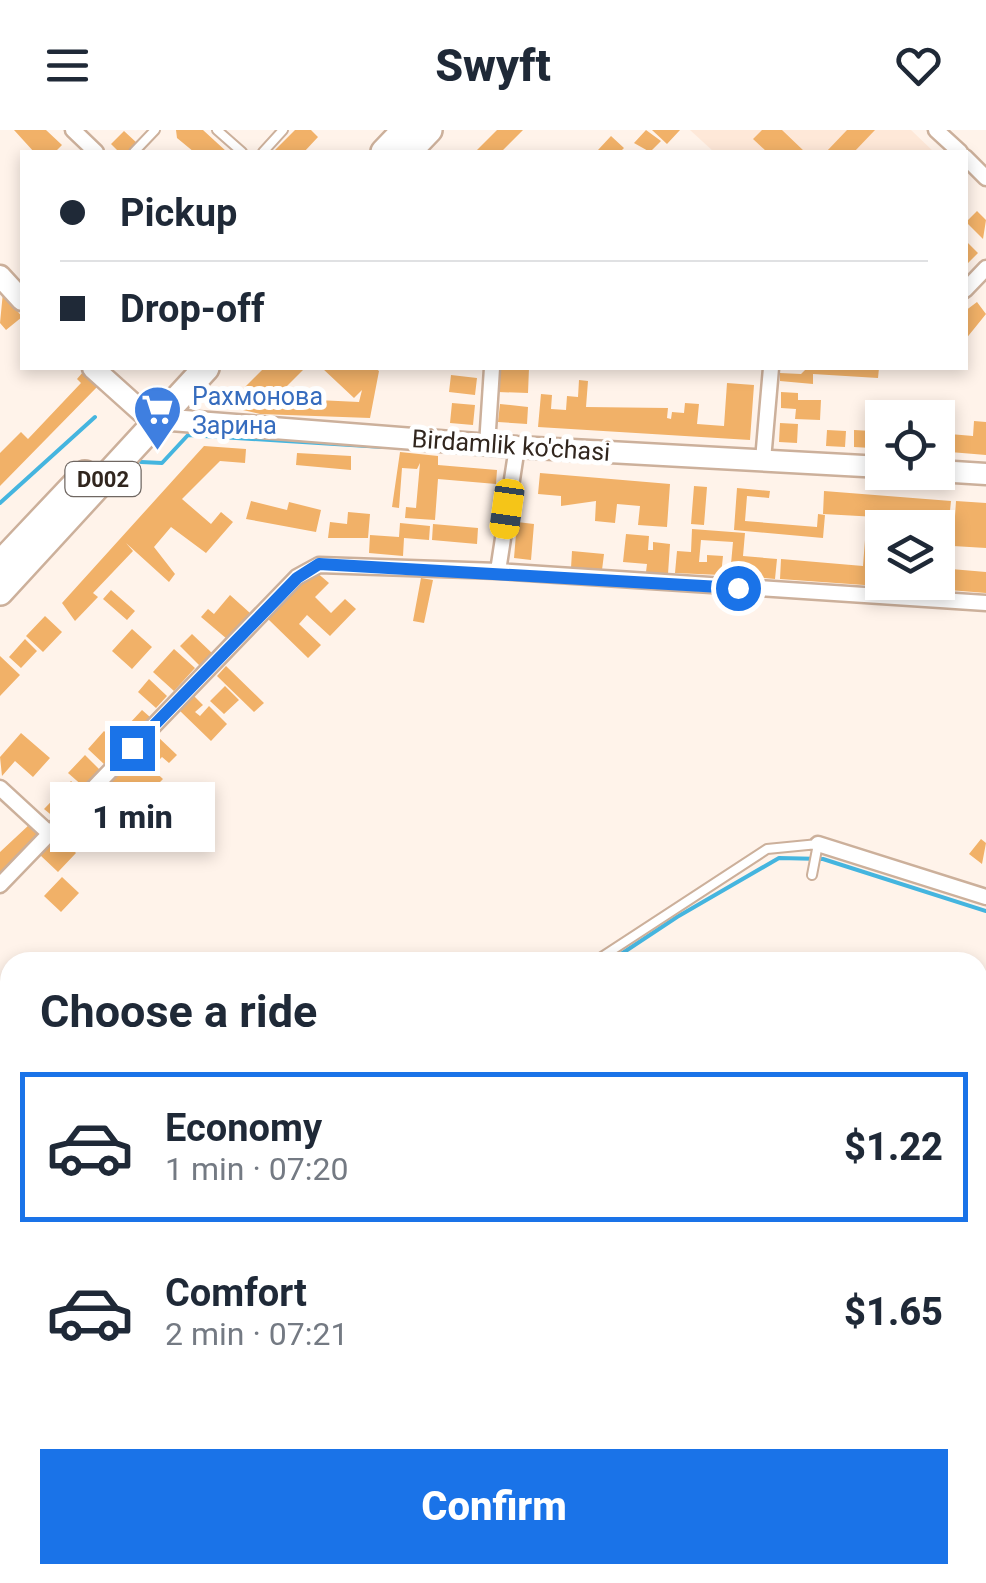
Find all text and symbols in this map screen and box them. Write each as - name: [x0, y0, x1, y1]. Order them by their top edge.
- icon: menu: [40, 38, 95, 93]
- icon: heart: [891, 38, 946, 93]
- text: Swyft: [435, 39, 551, 92]
- text: Pickup: [120, 191, 237, 235]
- text: Drop-off: [120, 287, 265, 331]
- place label: Рахмонова Зарина: [192, 382, 323, 440]
- supermarket icon: Рахмонова Зарина: [131, 384, 183, 452]
- map controls: [865, 400, 955, 600]
- button: locate: [865, 400, 955, 490]
- street label: Birdamlik ko'chasi: [411, 424, 611, 467]
- road number: D002: [66, 462, 140, 496]
- car: [488, 477, 526, 541]
- button: layers: [865, 510, 955, 600]
- route start: [716, 566, 761, 611]
- route end: [110, 726, 155, 771]
- callout: 1 min: [49, 783, 214, 853]
- text: 1 min: [92, 798, 173, 836]
- text: Choose a ride: [40, 985, 317, 1038]
- icon: car: [45, 1102, 135, 1192]
- text: Economy: [165, 1106, 322, 1150]
- text: $1.22: [844, 1125, 943, 1169]
- text: 1 min · 07:20: [165, 1150, 348, 1188]
- icon: car: [45, 1267, 135, 1357]
- text: Comfort: [165, 1271, 307, 1315]
- text: $1.65: [844, 1290, 943, 1334]
- text: 2 min · 07:21: [165, 1315, 348, 1353]
- button: Confirm: [40, 1449, 948, 1564]

